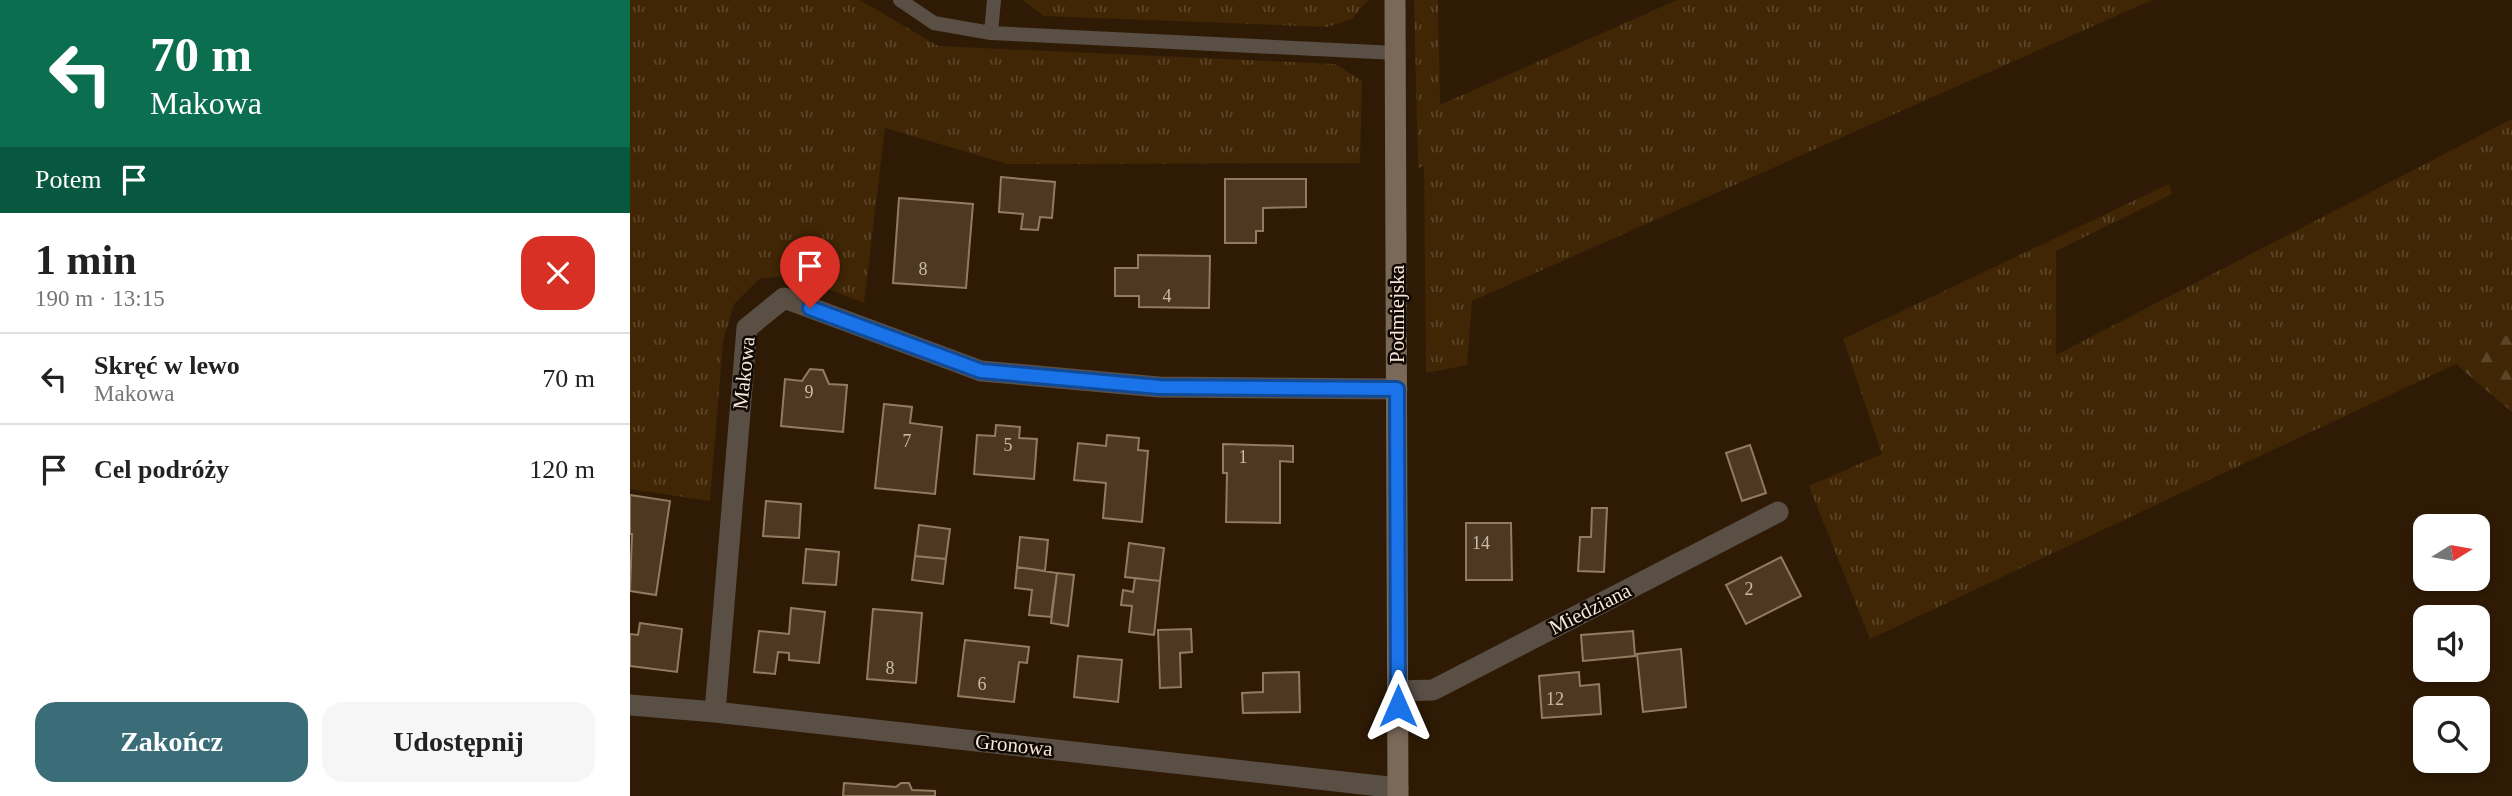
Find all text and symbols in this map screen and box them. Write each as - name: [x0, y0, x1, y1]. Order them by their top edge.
- text: 70 m: [150, 27, 252, 82]
- icon: left: [35, 28, 126, 119]
- text: Makowa: [150, 85, 262, 121]
- icon: arrive: [115, 161, 153, 199]
- text: Potem: [35, 165, 101, 194]
- button: close: [521, 236, 595, 310]
- pin: [780, 236, 840, 308]
- text: 1 min: [35, 237, 137, 283]
- icon: arrive: [791, 247, 829, 285]
- house number: 8: [919, 259, 928, 279]
- street label: Podmiejska: [1385, 264, 1409, 363]
- text: 190 m · 13:15: [35, 286, 165, 311]
- house number: 4: [1163, 286, 1172, 306]
- street label: Makowa: [728, 335, 760, 411]
- text: Skręć w lewo: [94, 351, 240, 380]
- icon: left: [35, 360, 73, 398]
- text: 70 m: [542, 364, 595, 393]
- text: Makowa: [94, 381, 174, 406]
- house number: 9: [805, 382, 814, 402]
- house number: 7: [903, 431, 912, 451]
- house number: 5: [1004, 435, 1013, 455]
- house number: 1: [1239, 447, 1248, 467]
- icon: arrive: [35, 451, 73, 489]
- text: Cel podróży: [94, 455, 229, 484]
- text: 120 m: [529, 455, 595, 484]
- north arrow: [2413, 514, 2490, 592]
- map controls: [2413, 514, 2490, 773]
- house number: 14: [1472, 533, 1490, 553]
- street label: Miedziana: [1545, 578, 1636, 640]
- house number: 2: [1745, 579, 1754, 599]
- button: sound: [2413, 605, 2490, 682]
- house number: 8: [886, 658, 895, 678]
- position arrow: [1361, 669, 1435, 743]
- house number: 6: [978, 674, 987, 694]
- house number: 12: [1546, 689, 1564, 709]
- button: search: [2413, 696, 2490, 773]
- button: Zakończ: [35, 702, 308, 782]
- button: Udostępnij: [322, 702, 595, 782]
- street label: Gronowa: [974, 729, 1055, 761]

